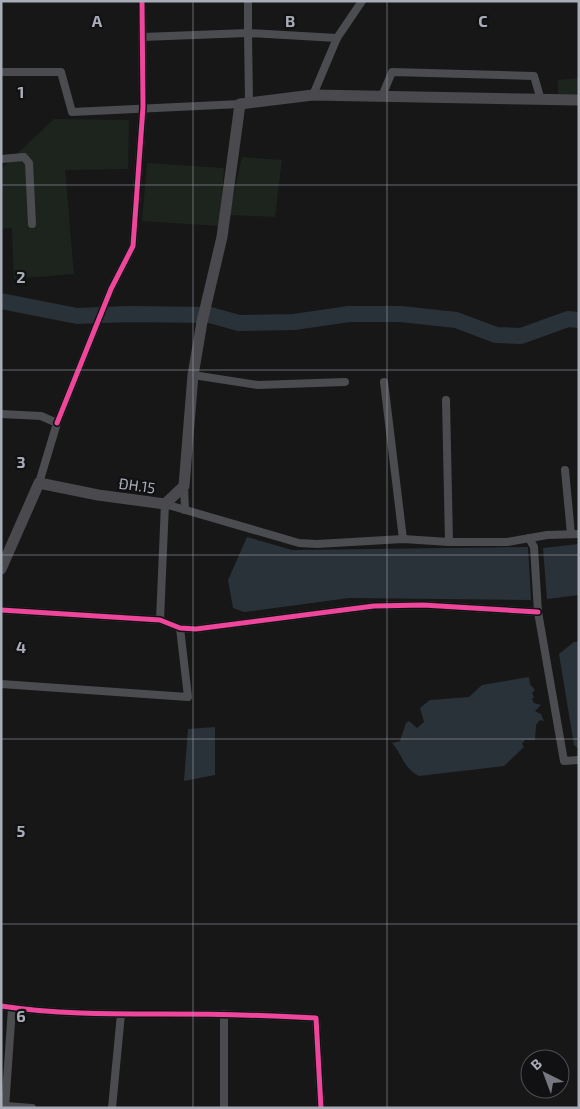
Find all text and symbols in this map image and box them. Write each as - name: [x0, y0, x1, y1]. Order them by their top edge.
- text: A: [92, 11, 103, 30]
- text: B: [285, 11, 295, 30]
- text: C: [478, 11, 488, 30]
- text: 1: [18, 82, 24, 101]
- text: 2: [16, 267, 26, 286]
- text: 3: [16, 452, 26, 471]
- street label: ĐH.15: [118, 474, 157, 496]
- text: 4: [16, 637, 26, 656]
- text: 5: [17, 821, 26, 840]
- text: 6: [16, 1006, 26, 1025]
- north arrow: [520, 1049, 570, 1099]
- text: B: [527, 1055, 545, 1073]

